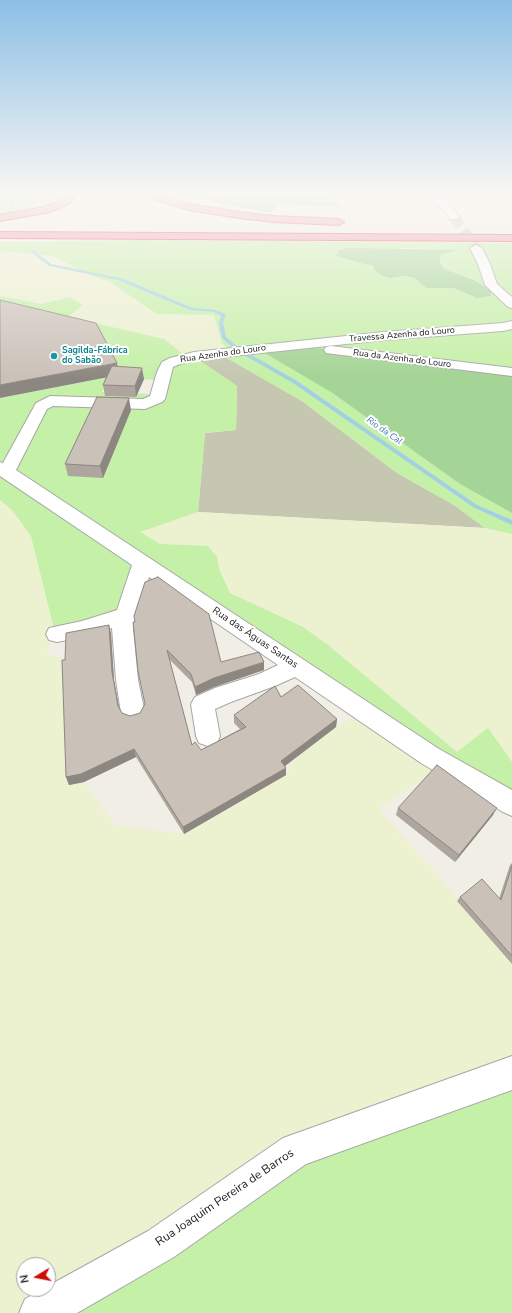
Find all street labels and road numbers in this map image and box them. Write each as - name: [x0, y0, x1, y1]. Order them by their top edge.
- street label: Travessa Azenha do Louro: [349, 325, 455, 345]
- street label: Rua Azenha do Louro: [179, 343, 267, 365]
- street label: Rua da Azenha do Louro: [352, 348, 452, 370]
- street label: Rua das Águas Santas: [210, 605, 300, 671]
- street label: Rua Joaquim Pereira de Barros: [153, 1146, 297, 1250]

